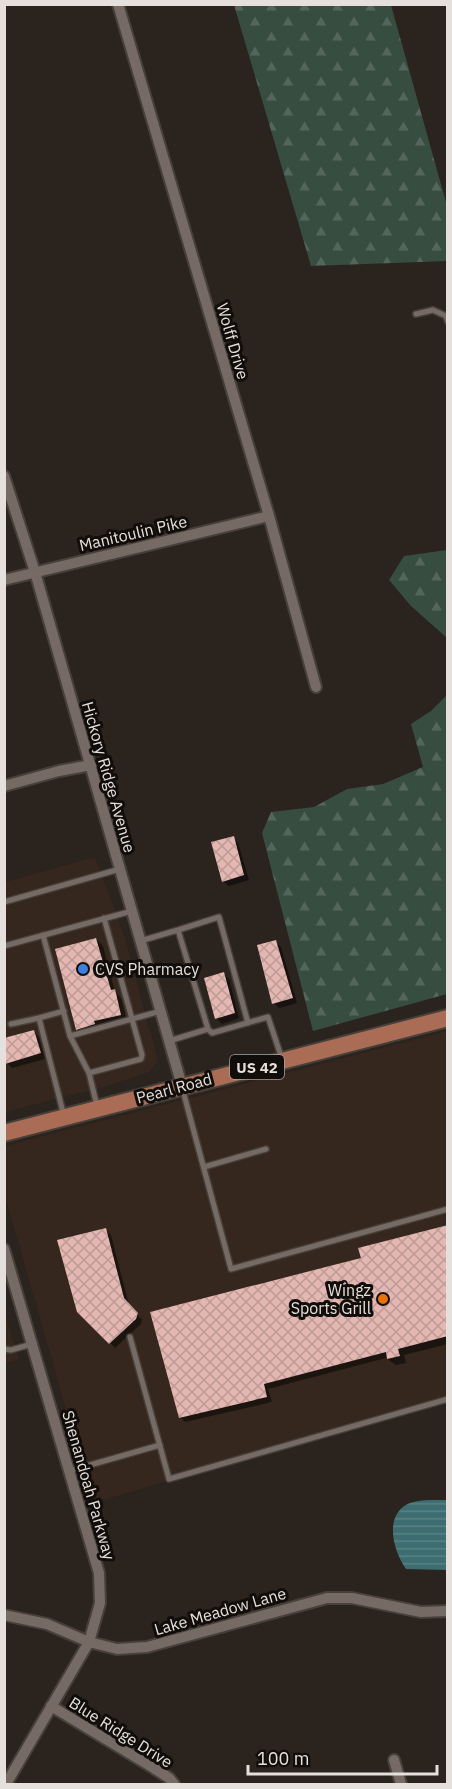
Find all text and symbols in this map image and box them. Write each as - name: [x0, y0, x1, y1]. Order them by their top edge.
- street label: Wolff Drive: [213, 300, 254, 382]
- street label: Manitoulin Pike: [77, 511, 189, 555]
- street label: Hickory Ridge Avenue: [78, 699, 140, 855]
- place label: CVS Pharmacy: [95, 959, 199, 979]
- marker: CVS Pharmacy: [76, 962, 90, 976]
- road number: US 42: [230, 1055, 284, 1079]
- street label: Pearl Road: [134, 1068, 214, 1108]
- place label: Wingz Sports Grill: [291, 1280, 371, 1318]
- marker: Wingz Sports Grill: [376, 1292, 390, 1306]
- street label: Shenandoah Parkway: [58, 1408, 120, 1562]
- street label: Lake Meadow Lane: [152, 1583, 288, 1639]
- street label: Blue Ridge Drive: [66, 1692, 177, 1772]
- scale bar: [248, 1738, 437, 1776]
- text: 100 m: [257, 1747, 309, 1770]

